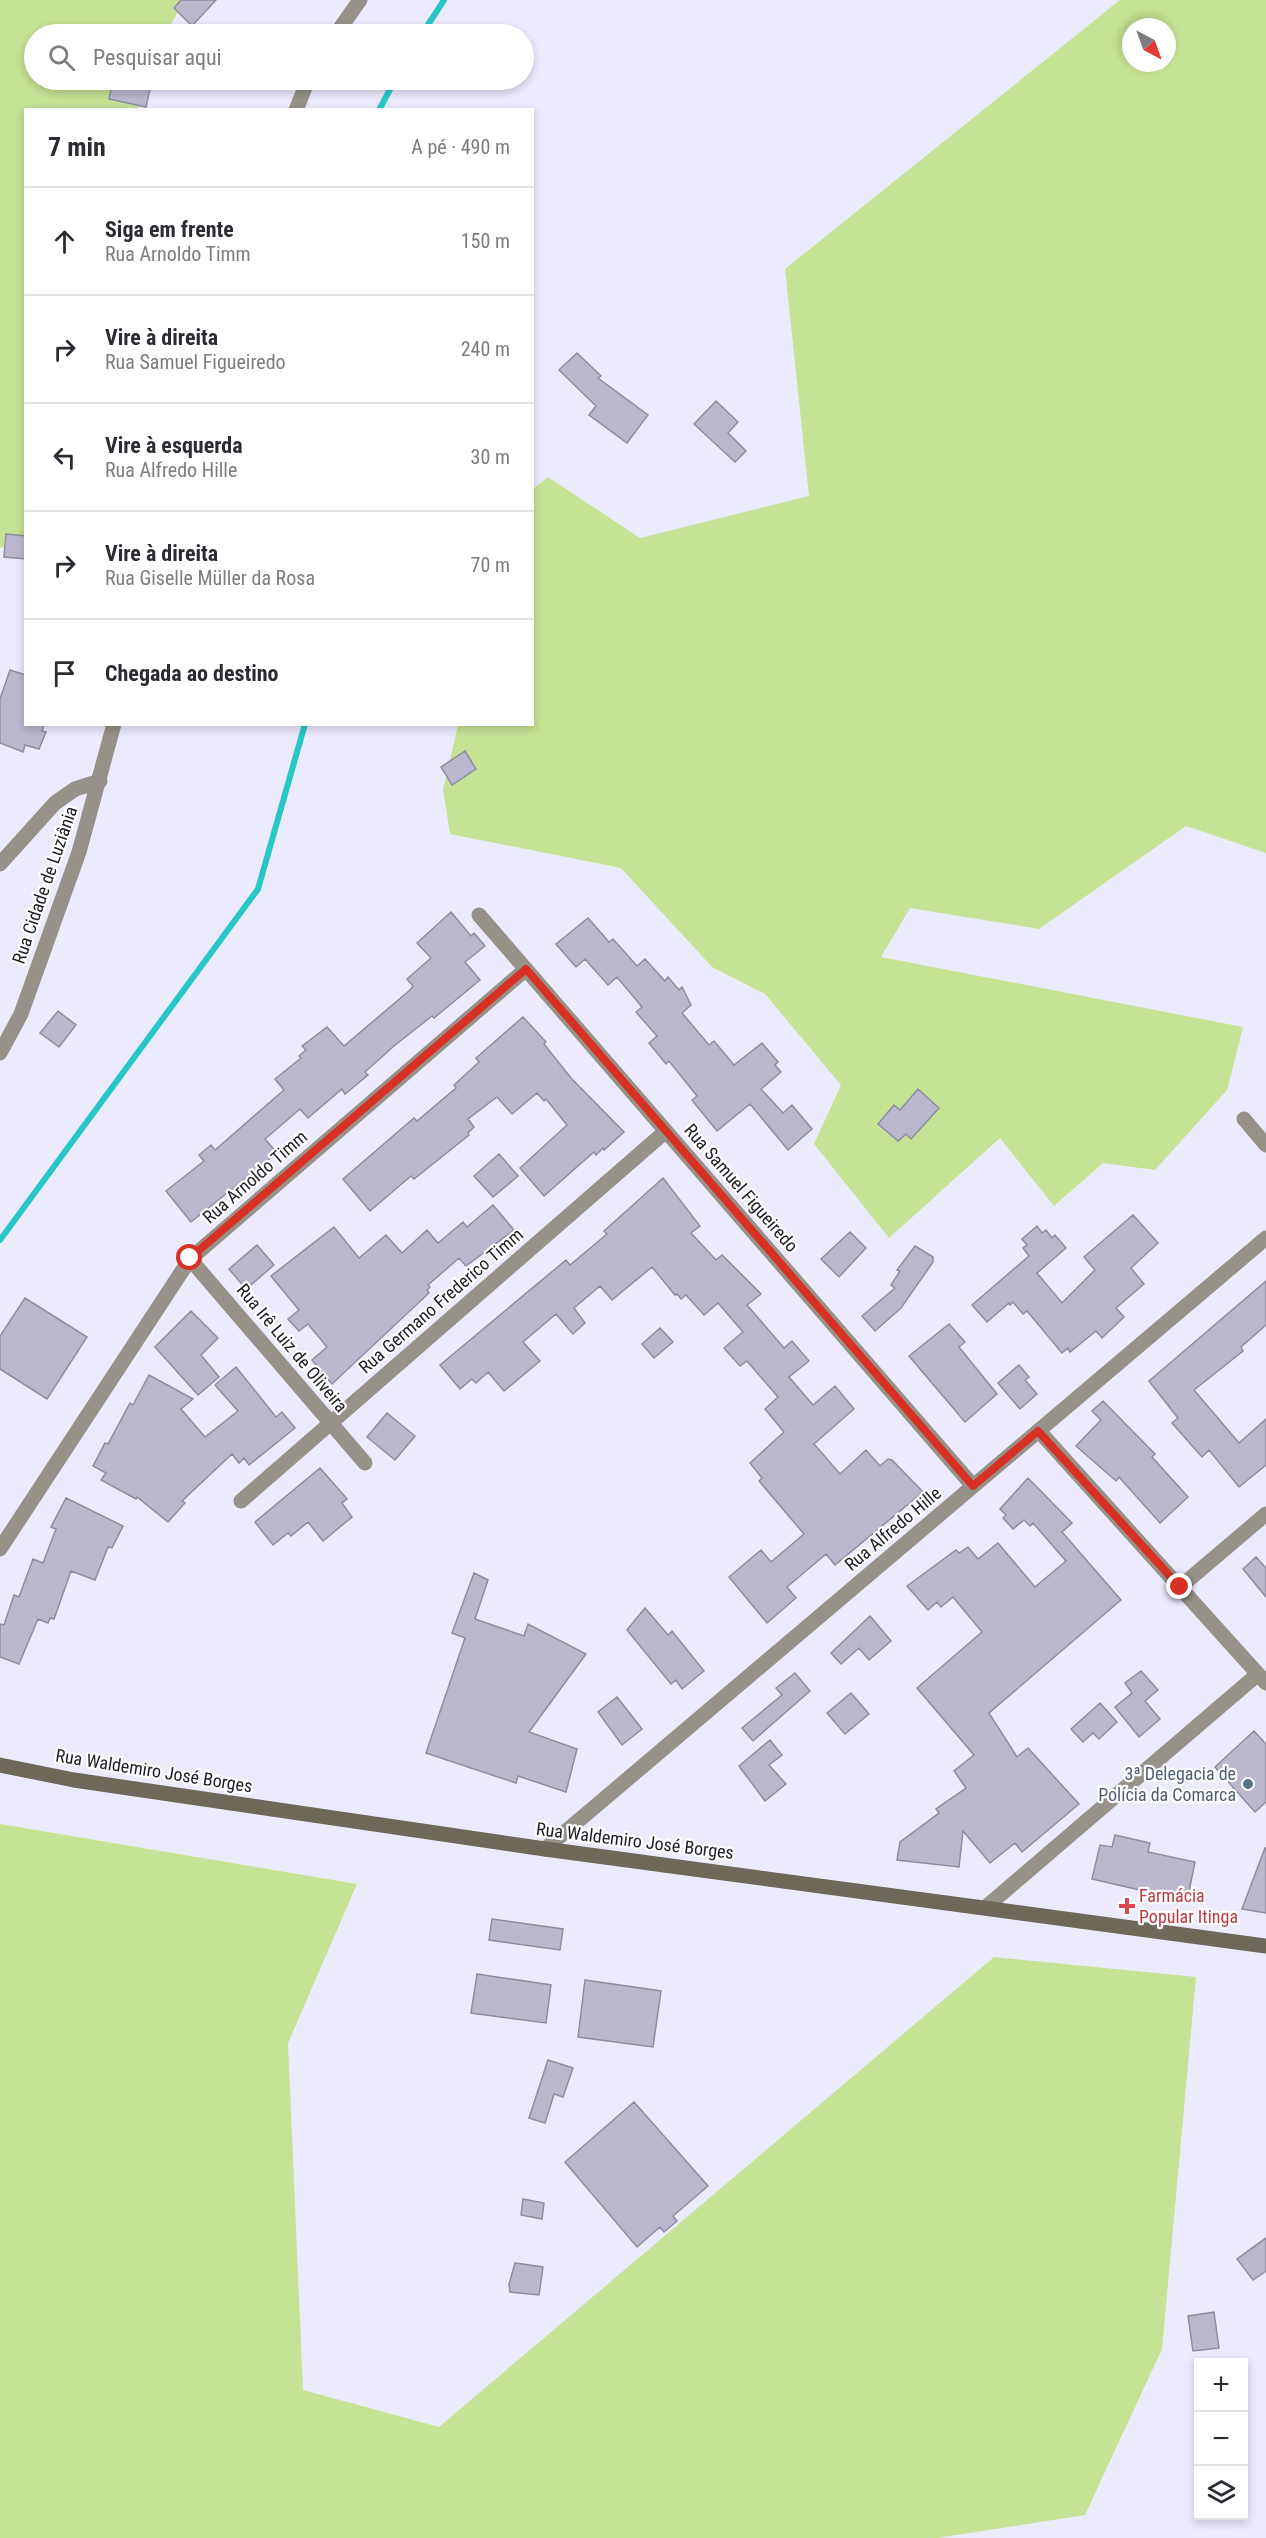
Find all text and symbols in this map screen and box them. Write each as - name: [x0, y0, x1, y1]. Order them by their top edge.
- north arrow: [1122, 18, 1176, 72]
- search box: [24, 24, 534, 90]
- icon: search: [45, 41, 78, 74]
- text: Pesquisar aqui: [93, 45, 222, 70]
- text: 7 min: [48, 132, 106, 162]
- text: A pé · 490 m: [411, 135, 510, 159]
- text: Siga em frente: [105, 217, 234, 242]
- icon: ahead: [48, 225, 81, 258]
- text: 150 m: [461, 229, 510, 253]
- text: Rua Arnoldo Timm: [105, 242, 251, 266]
- text: Vire à direita: [105, 325, 218, 350]
- icon: right: [48, 333, 81, 366]
- text: 240 m: [461, 337, 510, 361]
- text: Rua Samuel Figueiredo: [105, 350, 286, 374]
- text: Vire à esquerda: [105, 433, 243, 458]
- icon: left: [48, 441, 81, 474]
- text: 30 m: [471, 445, 510, 469]
- text: Rua Alfredo Hille: [105, 458, 237, 482]
- text: Vire à direita: [105, 541, 218, 566]
- icon: right: [48, 549, 81, 582]
- text: 70 m: [471, 553, 510, 577]
- text: Rua Giselle Müller da Rosa: [105, 566, 315, 590]
- icon: arrive: [48, 657, 81, 690]
- text: Chegada ao destino: [105, 661, 279, 686]
- street label: Rua Cidade de Luziânia: [8, 803, 81, 966]
- street label: Rua Samuel Figueiredo: [680, 1119, 803, 1256]
- street label: Rua Arnoldo Timm: [198, 1126, 311, 1228]
- street label: Rua Germano Frederico Timm: [354, 1224, 527, 1378]
- route start: [176, 1244, 202, 1270]
- street label: Rua Irê Luiz de Oliveira: [233, 1279, 352, 1416]
- street label: Rua Alfredo Hille: [840, 1482, 945, 1575]
- route end: [1166, 1573, 1192, 1599]
- street label: Rua Waldemiro José Borges: [54, 1745, 254, 1796]
- place label: 3ª Delegacia de Polícia da Comarca: [1098, 1763, 1236, 1805]
- marker: 3ª Delegacia de Polícia da Comarca: [1241, 1777, 1255, 1791]
- street label: Rua Waldemiro José Borges: [535, 1818, 735, 1863]
- place label: Farmácia Popular Itinga: [1139, 1885, 1238, 1927]
- marker: Farmácia Popular Itinga: [1120, 1899, 1134, 1913]
- map controls: [1194, 2358, 1248, 2520]
- button: +: [1194, 2358, 1248, 2412]
- button: −: [1194, 2412, 1248, 2466]
- button: layers: [1194, 2466, 1248, 2520]

